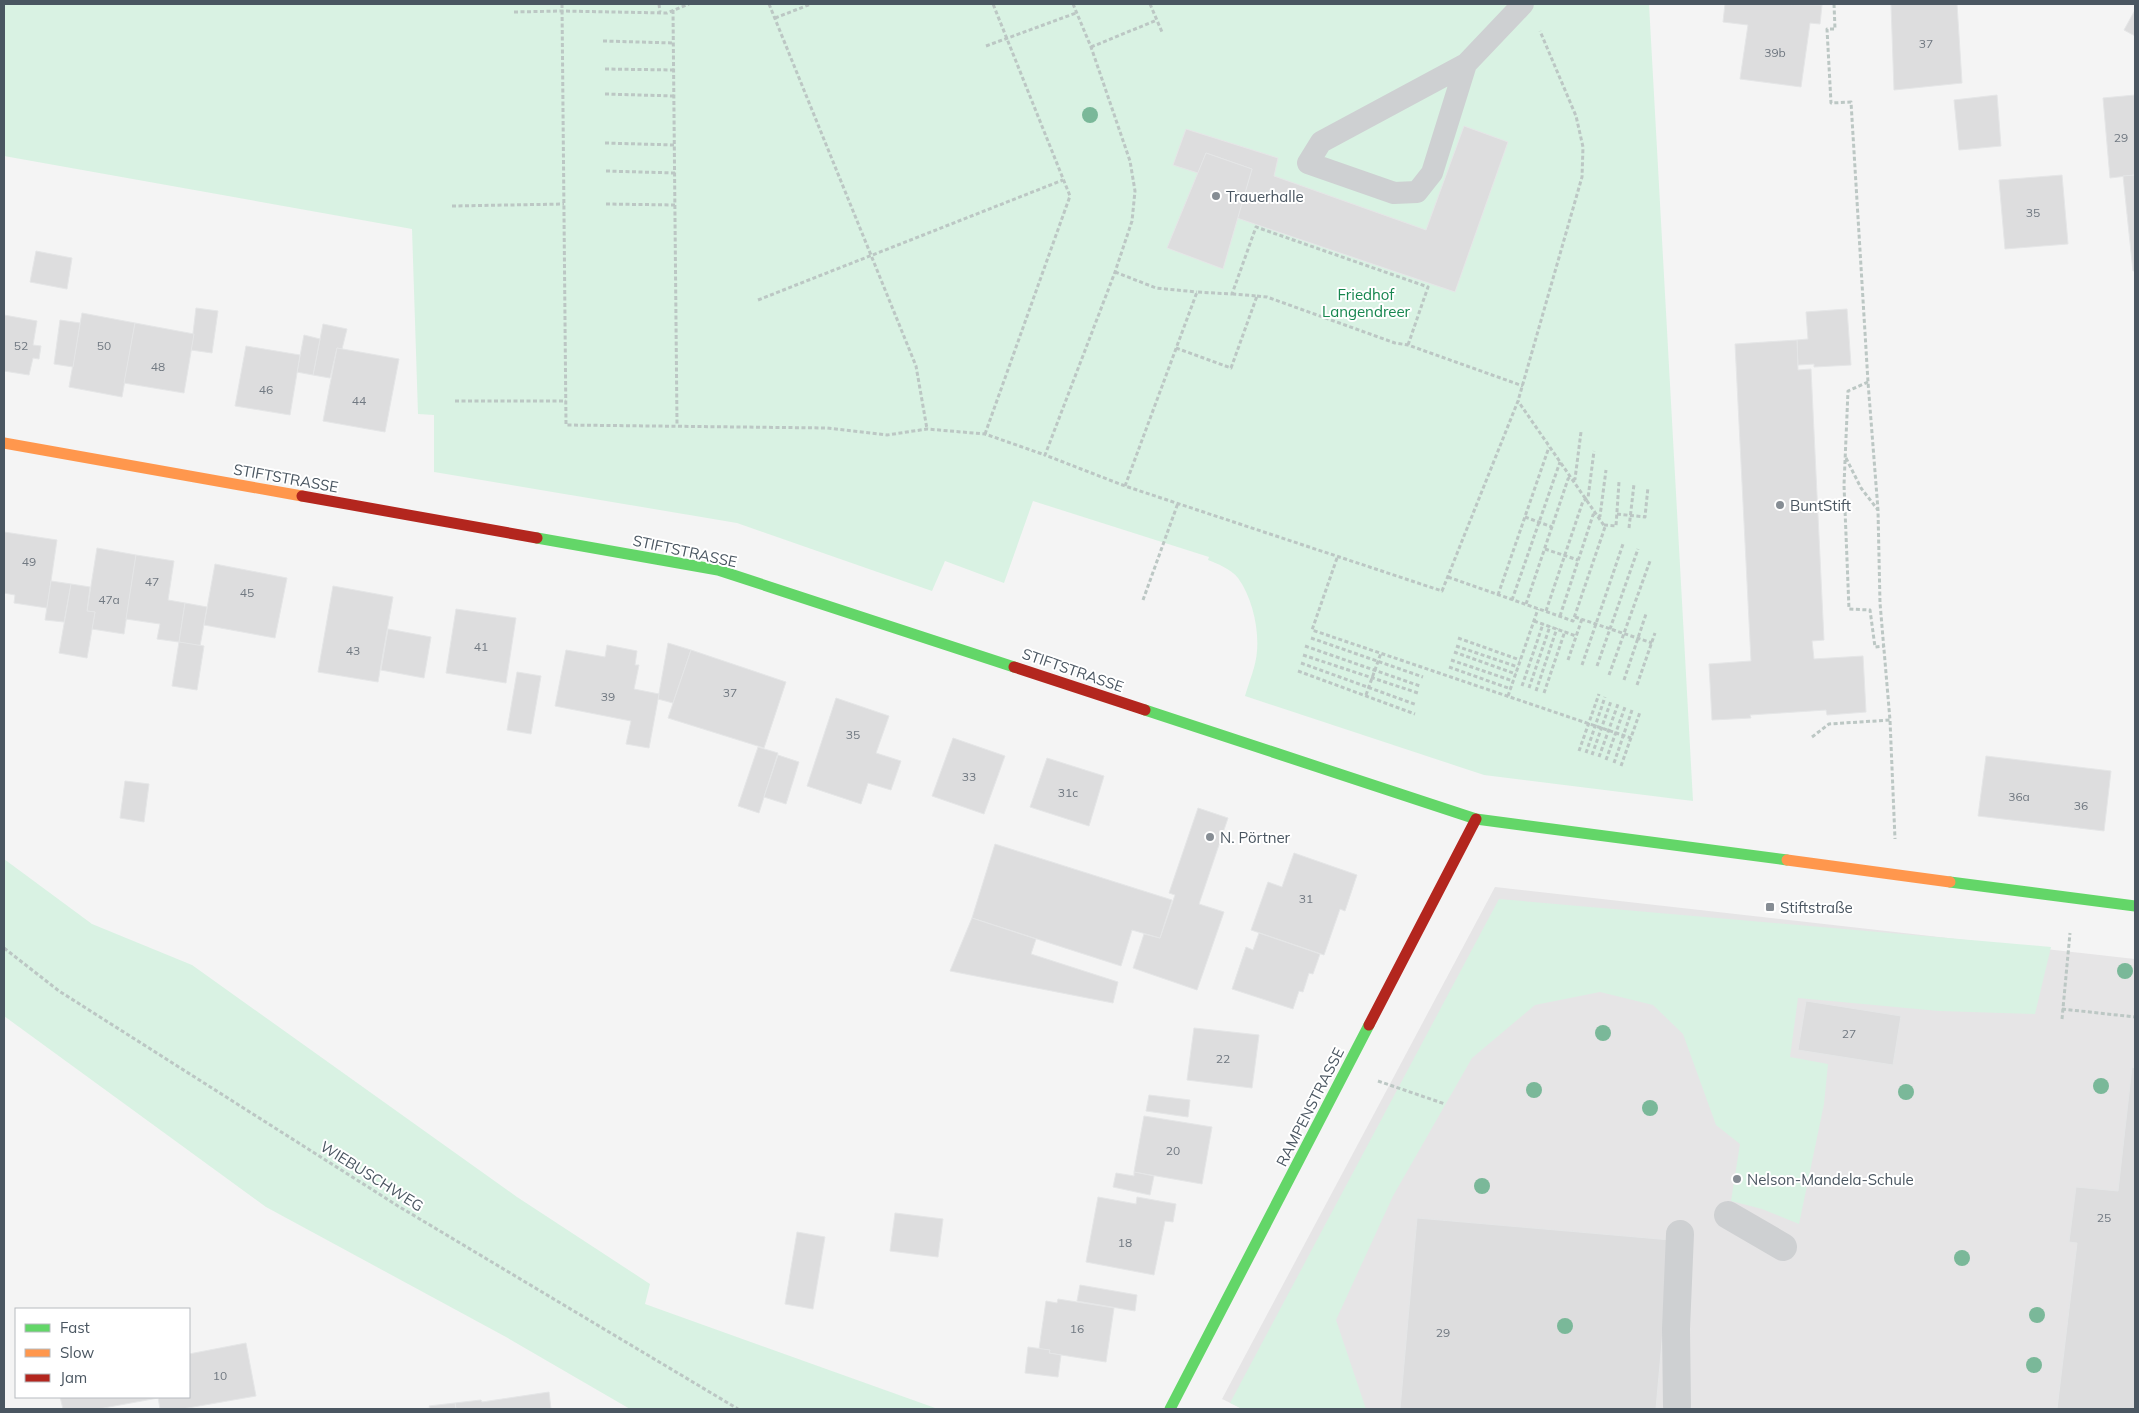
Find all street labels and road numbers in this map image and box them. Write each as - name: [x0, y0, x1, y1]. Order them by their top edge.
- street label: STIFTSTRASSE: [232, 459, 340, 497]
- street label: STIFTSTRASSE: [631, 531, 739, 571]
- street label: STIFTSTRASSE: [1020, 644, 1126, 696]
- street label: RAMPENSTRASSE: [1272, 1044, 1348, 1170]
- street label: WIEBUSCHWEG: [317, 1137, 427, 1215]

